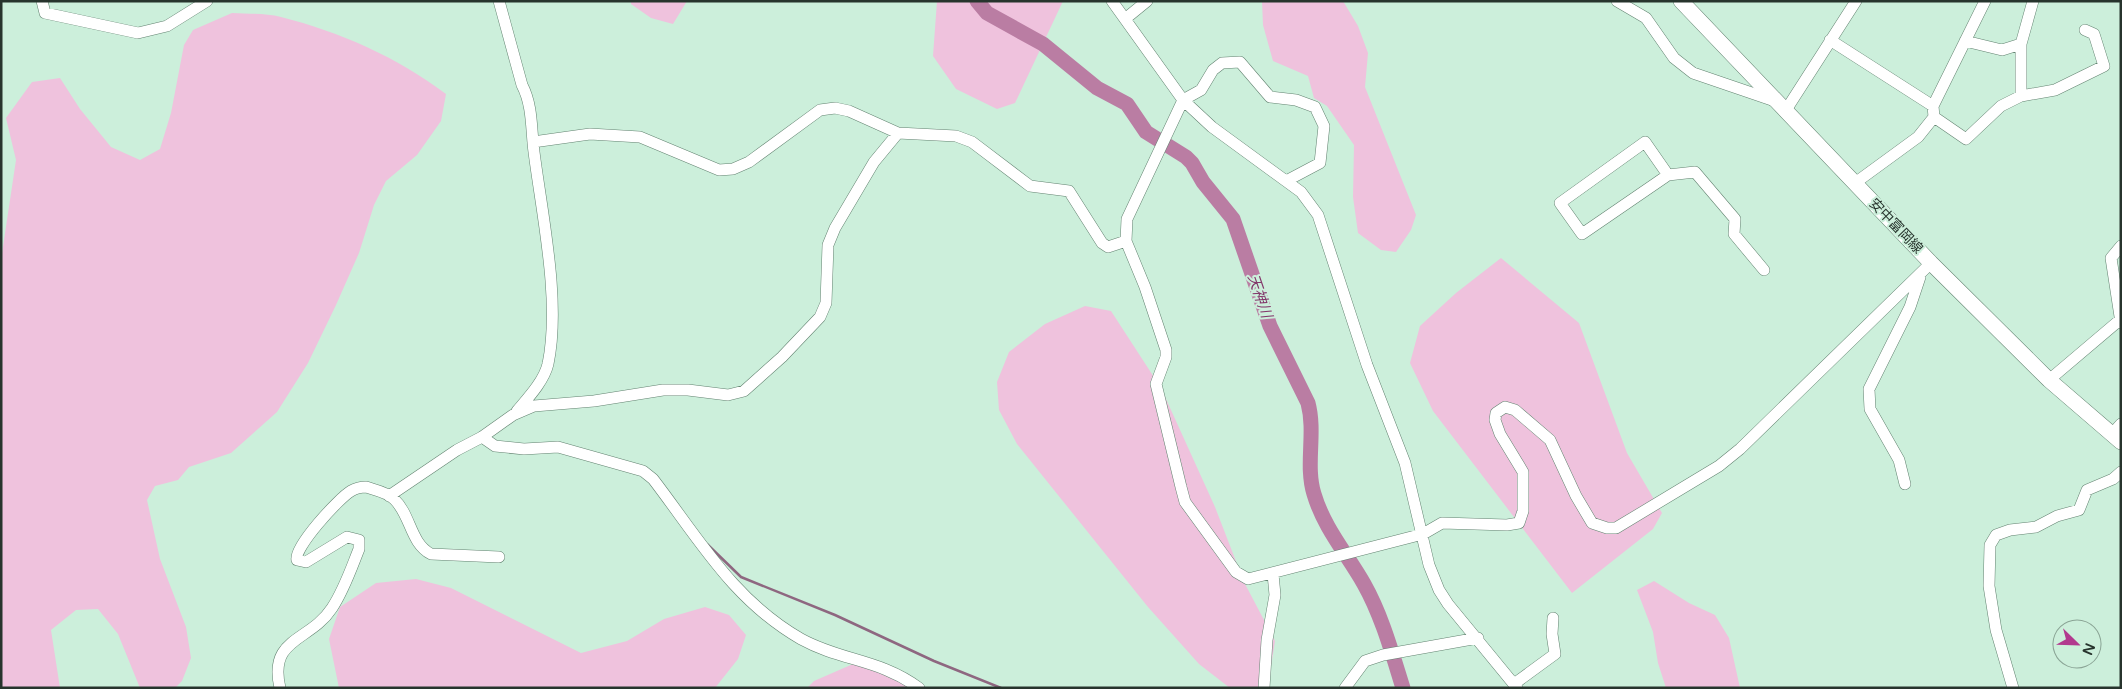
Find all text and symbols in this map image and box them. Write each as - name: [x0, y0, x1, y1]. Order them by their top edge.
- street label: 安中富岡線: [1866, 195, 1926, 257]
- water label: 天神川: [1244, 272, 1276, 322]
- north arrow: [2052, 619, 2102, 669]
- text: N: [2078, 640, 2099, 657]

